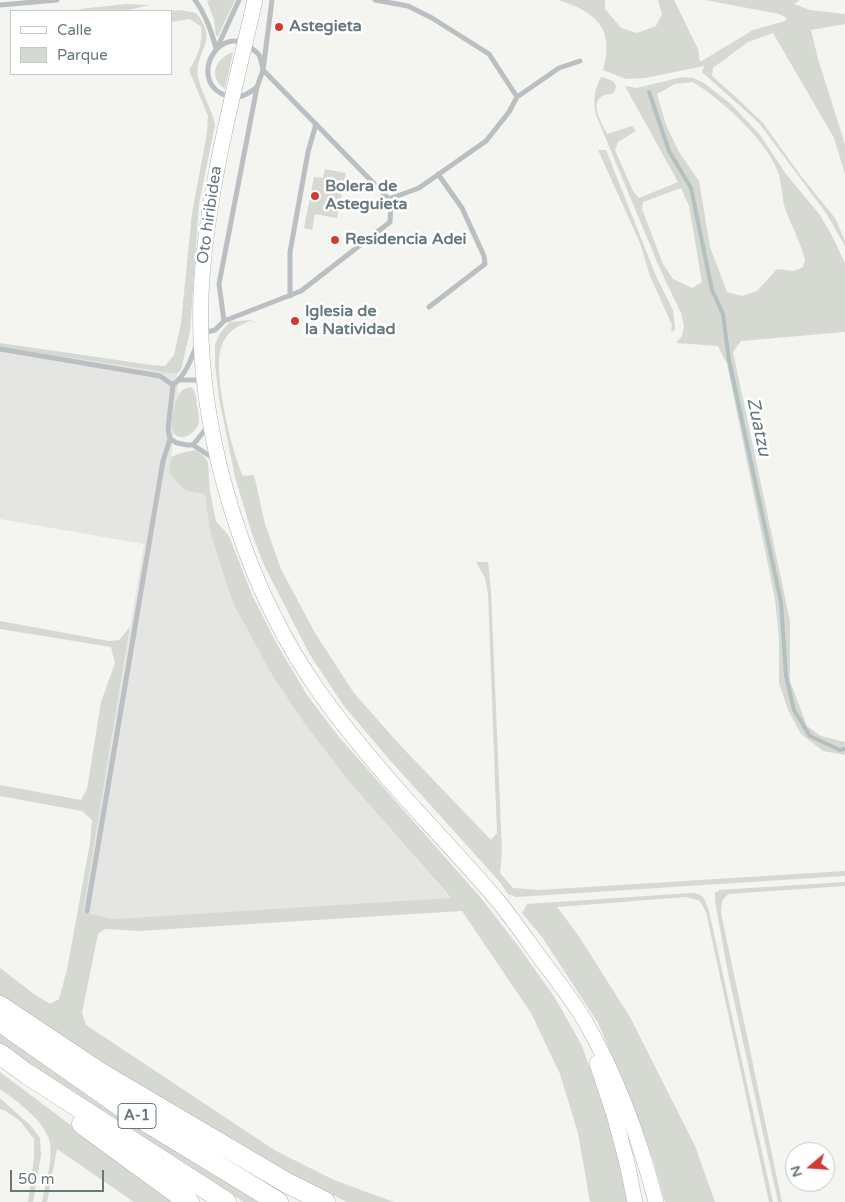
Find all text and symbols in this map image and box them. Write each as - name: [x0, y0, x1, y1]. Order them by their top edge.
- legend: [10, 10, 172, 75]
- place label: Astegieta: [289, 17, 362, 37]
- text: Calle: [57, 21, 92, 39]
- marker: Astegieta: [273, 21, 285, 33]
- text: Parque: [57, 46, 108, 64]
- street label: Oto hiribidea: [194, 165, 226, 265]
- place label: Bolera de Asteguieta: [325, 177, 408, 215]
- marker: Bolera de Asteguieta: [309, 190, 321, 202]
- place label: Residencia Adei: [345, 230, 467, 250]
- marker: Residencia Adei: [329, 234, 341, 246]
- place label: Iglesia de la Natividad: [305, 302, 396, 340]
- marker: Iglesia de la Natividad: [289, 315, 301, 327]
- water label: Zuatzu: [741, 396, 775, 458]
- road number: A-1: [118, 1104, 156, 1128]
- north arrow: [785, 1142, 835, 1192]
- scale bar: [12, 1160, 106, 1192]
- text: N: [786, 1164, 806, 1179]
- text: 50 m: [18, 1170, 55, 1188]

